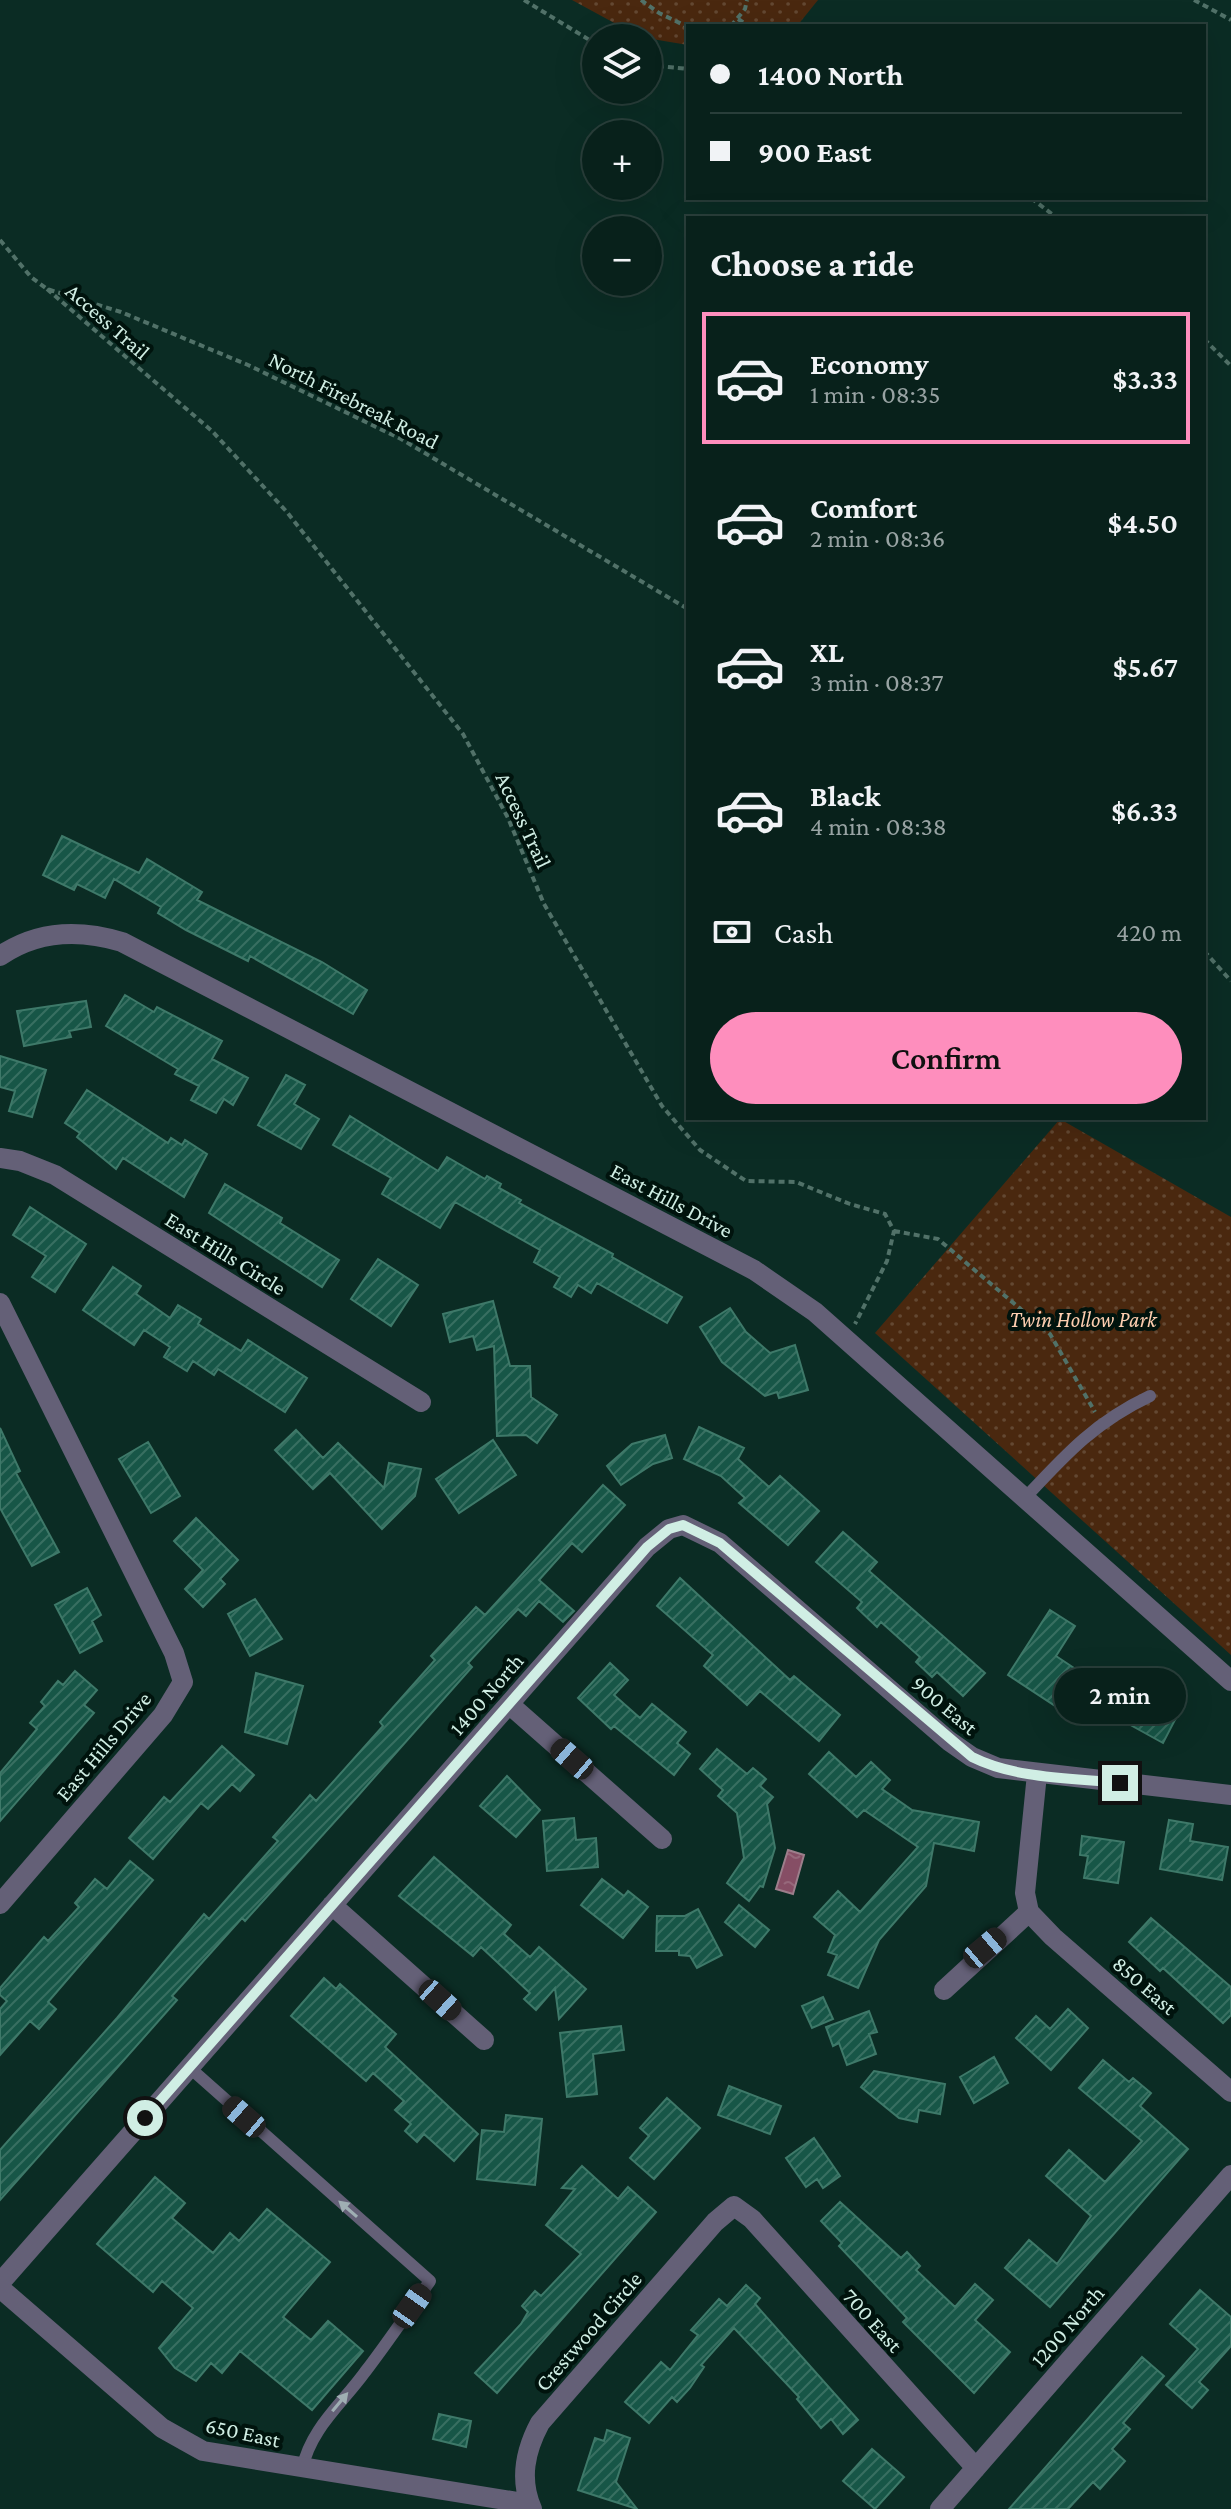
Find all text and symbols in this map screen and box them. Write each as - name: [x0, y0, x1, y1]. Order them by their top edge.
- map controls: [582, 24, 662, 296]
- button: layers: [582, 24, 662, 104]
- text: 1400 North: [758, 58, 903, 91]
- button: +: [582, 120, 662, 200]
- text: 900 East: [758, 135, 871, 168]
- button: −: [582, 216, 662, 296]
- text: Choose a ride: [710, 244, 914, 284]
- street label: Access Trail: [61, 278, 155, 365]
- icon: car: [714, 342, 786, 414]
- street label: North Firebreak Road: [265, 347, 443, 454]
- text: Economy: [810, 347, 929, 380]
- text: $3.33: [1113, 362, 1178, 395]
- text: 1 min · 08:35: [810, 380, 940, 409]
- icon: car: [714, 486, 786, 558]
- text: Comfort: [810, 491, 917, 524]
- text: $4.50: [1108, 506, 1178, 539]
- text: 2 min · 08:36: [810, 524, 945, 553]
- icon: car: [714, 630, 786, 702]
- text: XL: [810, 635, 844, 668]
- text: $5.67: [1113, 650, 1178, 683]
- text: 3 min · 08:37: [810, 668, 944, 697]
- street label: Access Trail: [491, 768, 557, 872]
- icon: car: [714, 774, 786, 846]
- text: Black: [810, 779, 881, 812]
- text: $6.33: [1111, 794, 1178, 827]
- text: 4 min · 08:38: [810, 812, 947, 841]
- icon: cash: [710, 910, 754, 954]
- text: Cash: [774, 916, 833, 949]
- text: 420 m: [1116, 918, 1182, 947]
- button: Confirm: [710, 1012, 1182, 1104]
- street label: East Hills Drive: [606, 1158, 737, 1243]
- street label: East Hills Circle: [161, 1206, 291, 1300]
- park label: Twin Hollow Park: [1009, 1307, 1158, 1332]
- street label: 1400 North: [444, 1648, 529, 1740]
- callout: 2 min: [1054, 1667, 1186, 1723]
- street label: 900 East: [907, 1671, 983, 1741]
- text: 2 min: [1089, 1681, 1151, 1710]
- street label: East Hills Drive: [51, 1687, 156, 1806]
- car: [546, 1734, 598, 1784]
- route end: [1102, 1765, 1138, 1801]
- car: [959, 1923, 1011, 1973]
- street label: 850 East: [1108, 1951, 1182, 2020]
- car: [414, 1975, 466, 2025]
- car: [218, 2092, 270, 2142]
- route start: [127, 2100, 163, 2136]
- one-way arrow: [339, 2200, 358, 2218]
- street label: Crestwood Circle: [530, 2267, 647, 2396]
- car: [388, 2279, 436, 2333]
- street label: 1200 North: [1025, 2281, 1109, 2372]
- street label: 700 East: [838, 2283, 908, 2358]
- one-way arrow: [331, 2393, 348, 2413]
- street label: 650 East: [203, 2412, 283, 2453]

